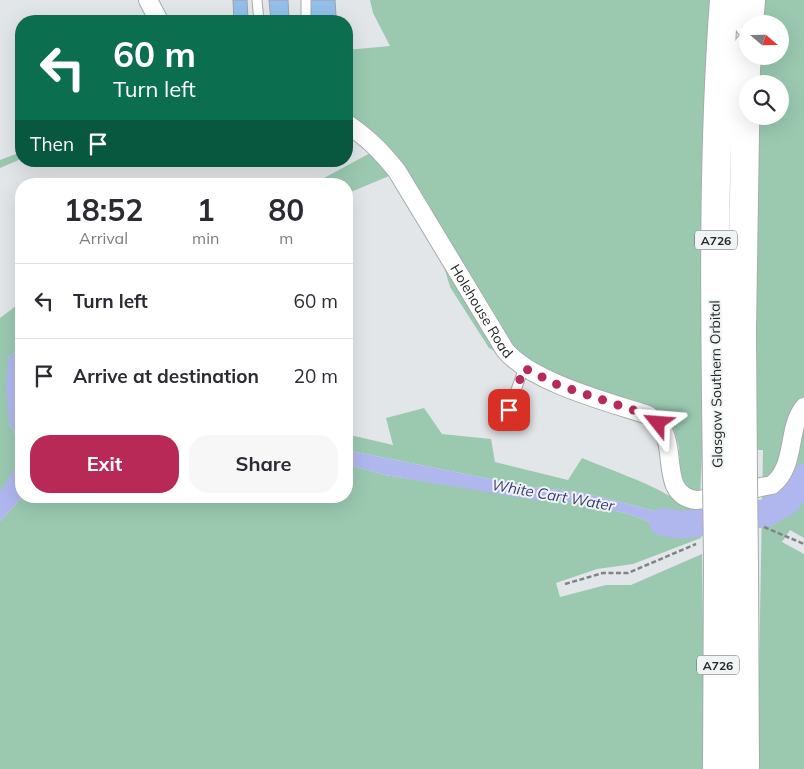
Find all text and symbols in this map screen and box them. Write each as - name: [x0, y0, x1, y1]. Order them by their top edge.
- north arrow: [739, 15, 789, 65]
- map controls: [739, 15, 789, 125]
- text: 60 m: [113, 32, 196, 76]
- icon: left: [30, 35, 95, 100]
- text: Turn left: [113, 75, 196, 103]
- button: search: [739, 75, 789, 125]
- icon: arrive: [84, 130, 112, 158]
- text: Then: [30, 132, 74, 156]
- text: 18:52: [64, 191, 143, 229]
- text: 1: [197, 191, 215, 229]
- text: 80: [268, 191, 304, 229]
- text: Arrival: [79, 228, 128, 248]
- text: min: [192, 228, 219, 248]
- text: m: [279, 228, 293, 248]
- road number: A726: [695, 230, 737, 250]
- street label: Holehouse Road: [446, 261, 517, 362]
- icon: left: [30, 287, 58, 315]
- text: Turn left: [73, 289, 148, 313]
- text: 60 m: [294, 289, 338, 313]
- street label: Glasgow Southern Orbital: [706, 300, 726, 468]
- icon: arrive: [30, 362, 58, 390]
- text: Arrive at destination: [73, 364, 259, 388]
- text: 20 m: [294, 364, 338, 388]
- pin: [488, 389, 530, 431]
- icon: arrive: [495, 396, 523, 424]
- position arrow: [631, 396, 683, 448]
- button: Exit: [30, 435, 179, 493]
- button: Share: [189, 435, 338, 493]
- water label: White Cart Water: [490, 475, 616, 515]
- road number: A726: [697, 656, 739, 674]

